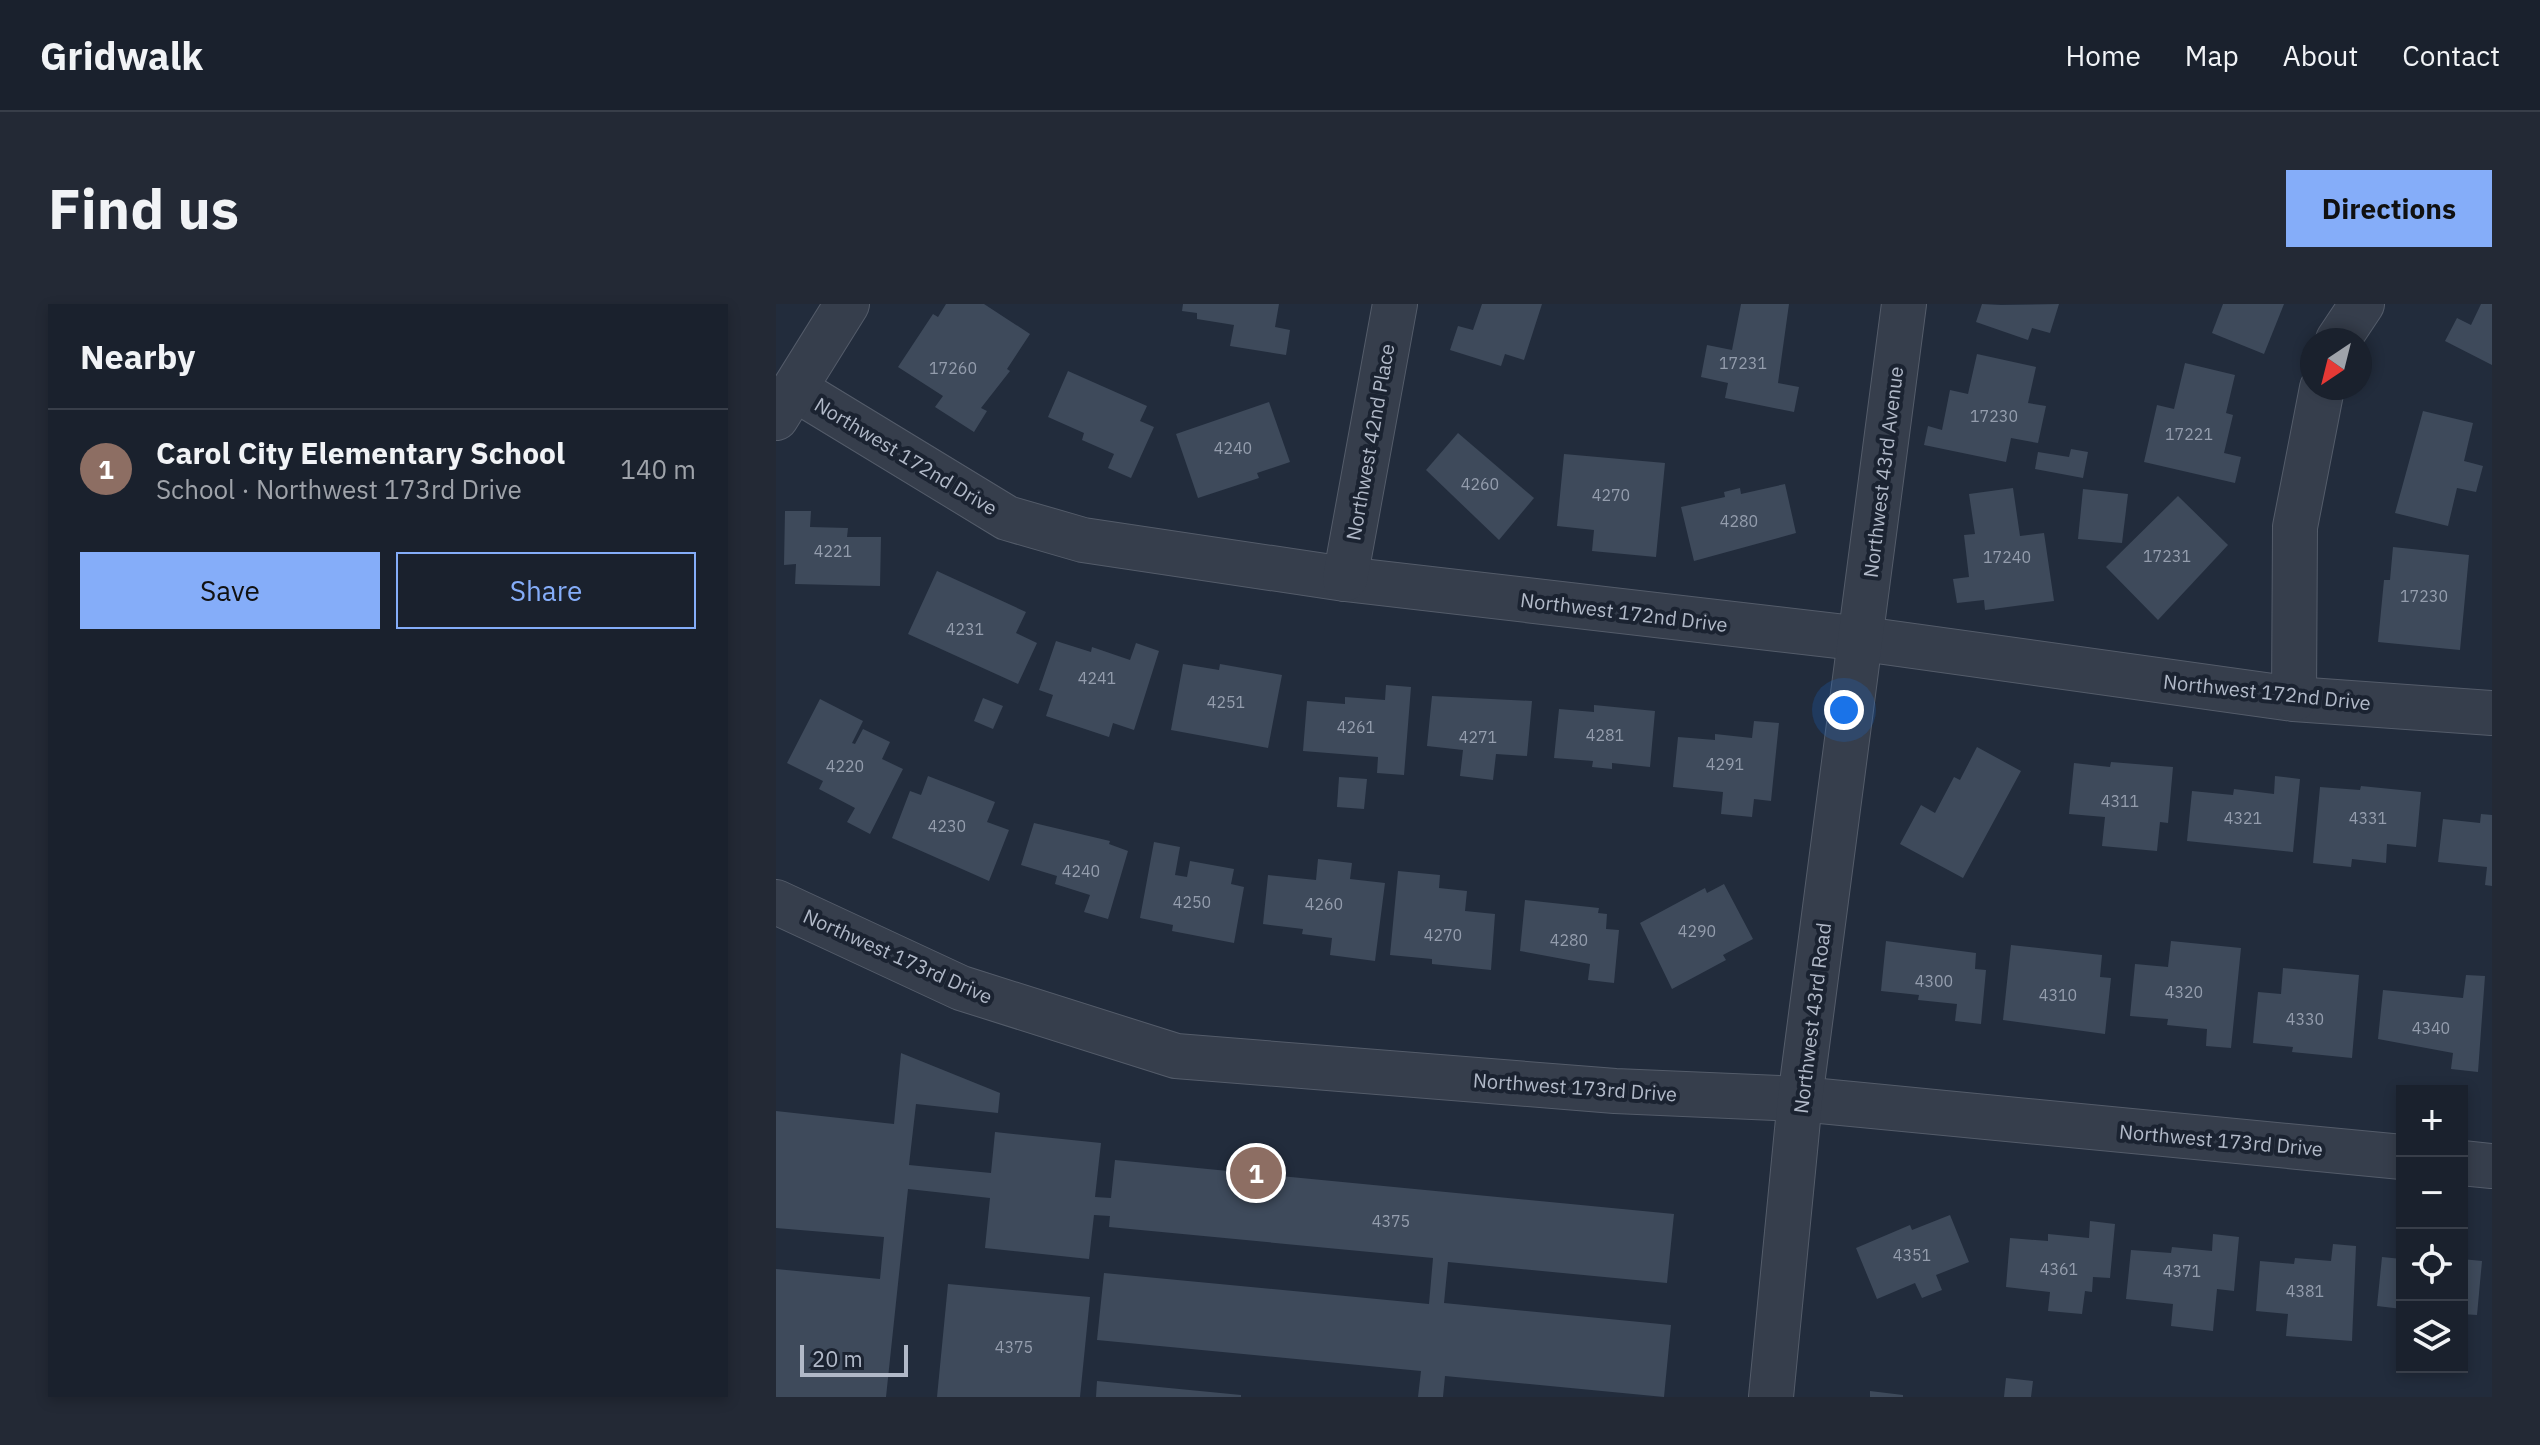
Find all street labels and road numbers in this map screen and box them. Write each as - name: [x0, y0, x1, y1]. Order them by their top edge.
- street label: Northwest 42nd Place: [1339, 341, 1401, 543]
- street label: Northwest 43rd Avenue: [1857, 365, 1909, 579]
- street label: Northwest 172nd Drive: [810, 391, 1002, 521]
- street label: Northwest 172nd Drive: [1519, 586, 1729, 638]
- street label: Northwest 172nd Drive: [2162, 668, 2372, 716]
- street label: Northwest 173rd Drive: [799, 902, 997, 1010]
- street label: Northwest 43rd Road: [1787, 921, 1837, 1115]
- street label: Northwest 173rd Drive: [1472, 1066, 1678, 1108]
- street label: Northwest 173rd Drive: [2118, 1118, 2324, 1162]

